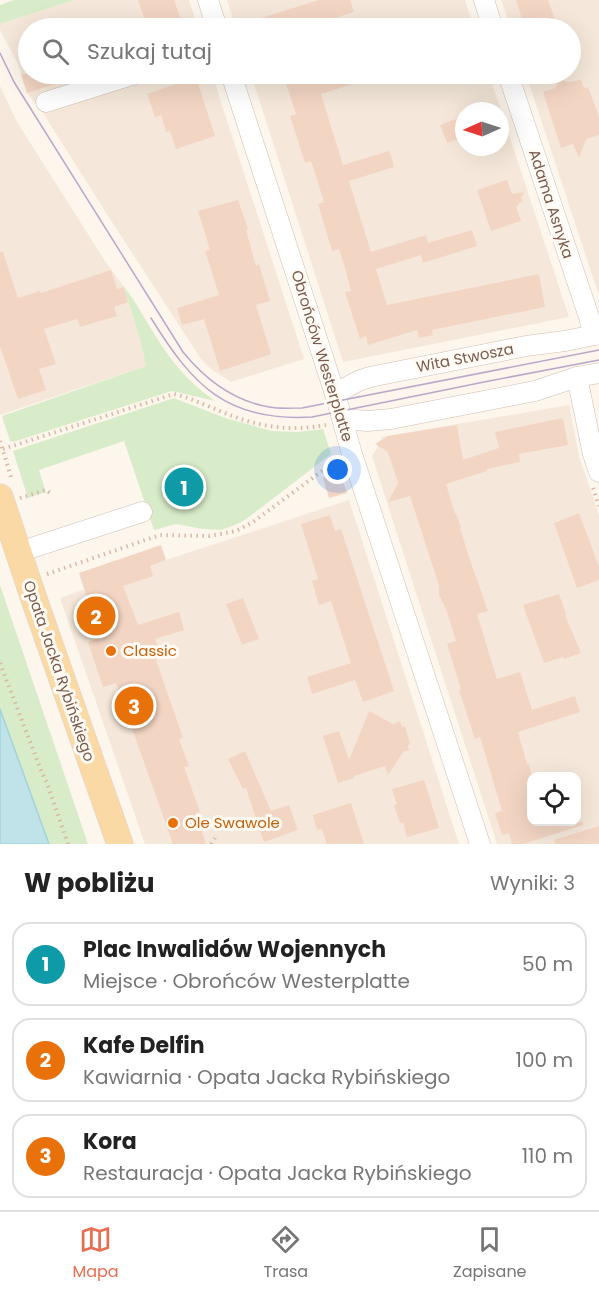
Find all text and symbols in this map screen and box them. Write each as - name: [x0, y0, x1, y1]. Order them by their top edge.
- search box: [18, 18, 581, 84]
- icon: search: [39, 35, 72, 68]
- text: Szukaj tutaj: [87, 36, 212, 67]
- north arrow: [455, 102, 509, 156]
- street label: Adama Asnyka: [524, 146, 579, 261]
- street label: Obrońców Westerplatte: [286, 268, 359, 444]
- street label: Wita Stwosza: [414, 338, 515, 377]
- your location: [323, 455, 352, 484]
- pin: 1: [164, 464, 204, 510]
- street label: Opata Jacka Rybińskiego: [19, 578, 100, 764]
- pin: 2: [76, 594, 116, 638]
- place label: Classic: [123, 640, 177, 661]
- marker: Classic: [104, 644, 118, 658]
- pin: 3: [114, 684, 154, 728]
- map controls: [527, 772, 581, 826]
- button: locate: [527, 772, 581, 826]
- place label: Ole Swawole: [185, 812, 280, 833]
- marker: Ole Swawole: [166, 816, 180, 830]
- text: W pobliżu: [24, 865, 155, 901]
- text: Wyniki: 3: [490, 869, 575, 897]
- text: Plac Inwalidów Wojennych: [83, 934, 386, 965]
- text: 1: [42, 950, 49, 978]
- text: 50 m: [522, 950, 573, 978]
- text: Miejsce · Obrońców Westerplatte: [83, 967, 410, 995]
- text: Kafe Delfin: [83, 1030, 205, 1061]
- text: 2: [40, 1046, 51, 1074]
- text: 100 m: [516, 1046, 573, 1074]
- text: Kawiarnia · Opata Jacka Rybińskiego: [83, 1063, 450, 1091]
- text: Kora: [83, 1126, 137, 1157]
- text: 3: [39, 1142, 52, 1170]
- text: 110 m: [522, 1142, 573, 1170]
- text: Restauracja · Opata Jacka Rybińskiego: [83, 1159, 471, 1187]
- tab: Mapa: [72, 1223, 119, 1284]
- tab: Trasa: [264, 1223, 308, 1284]
- tab: Zapisane: [453, 1223, 527, 1284]

